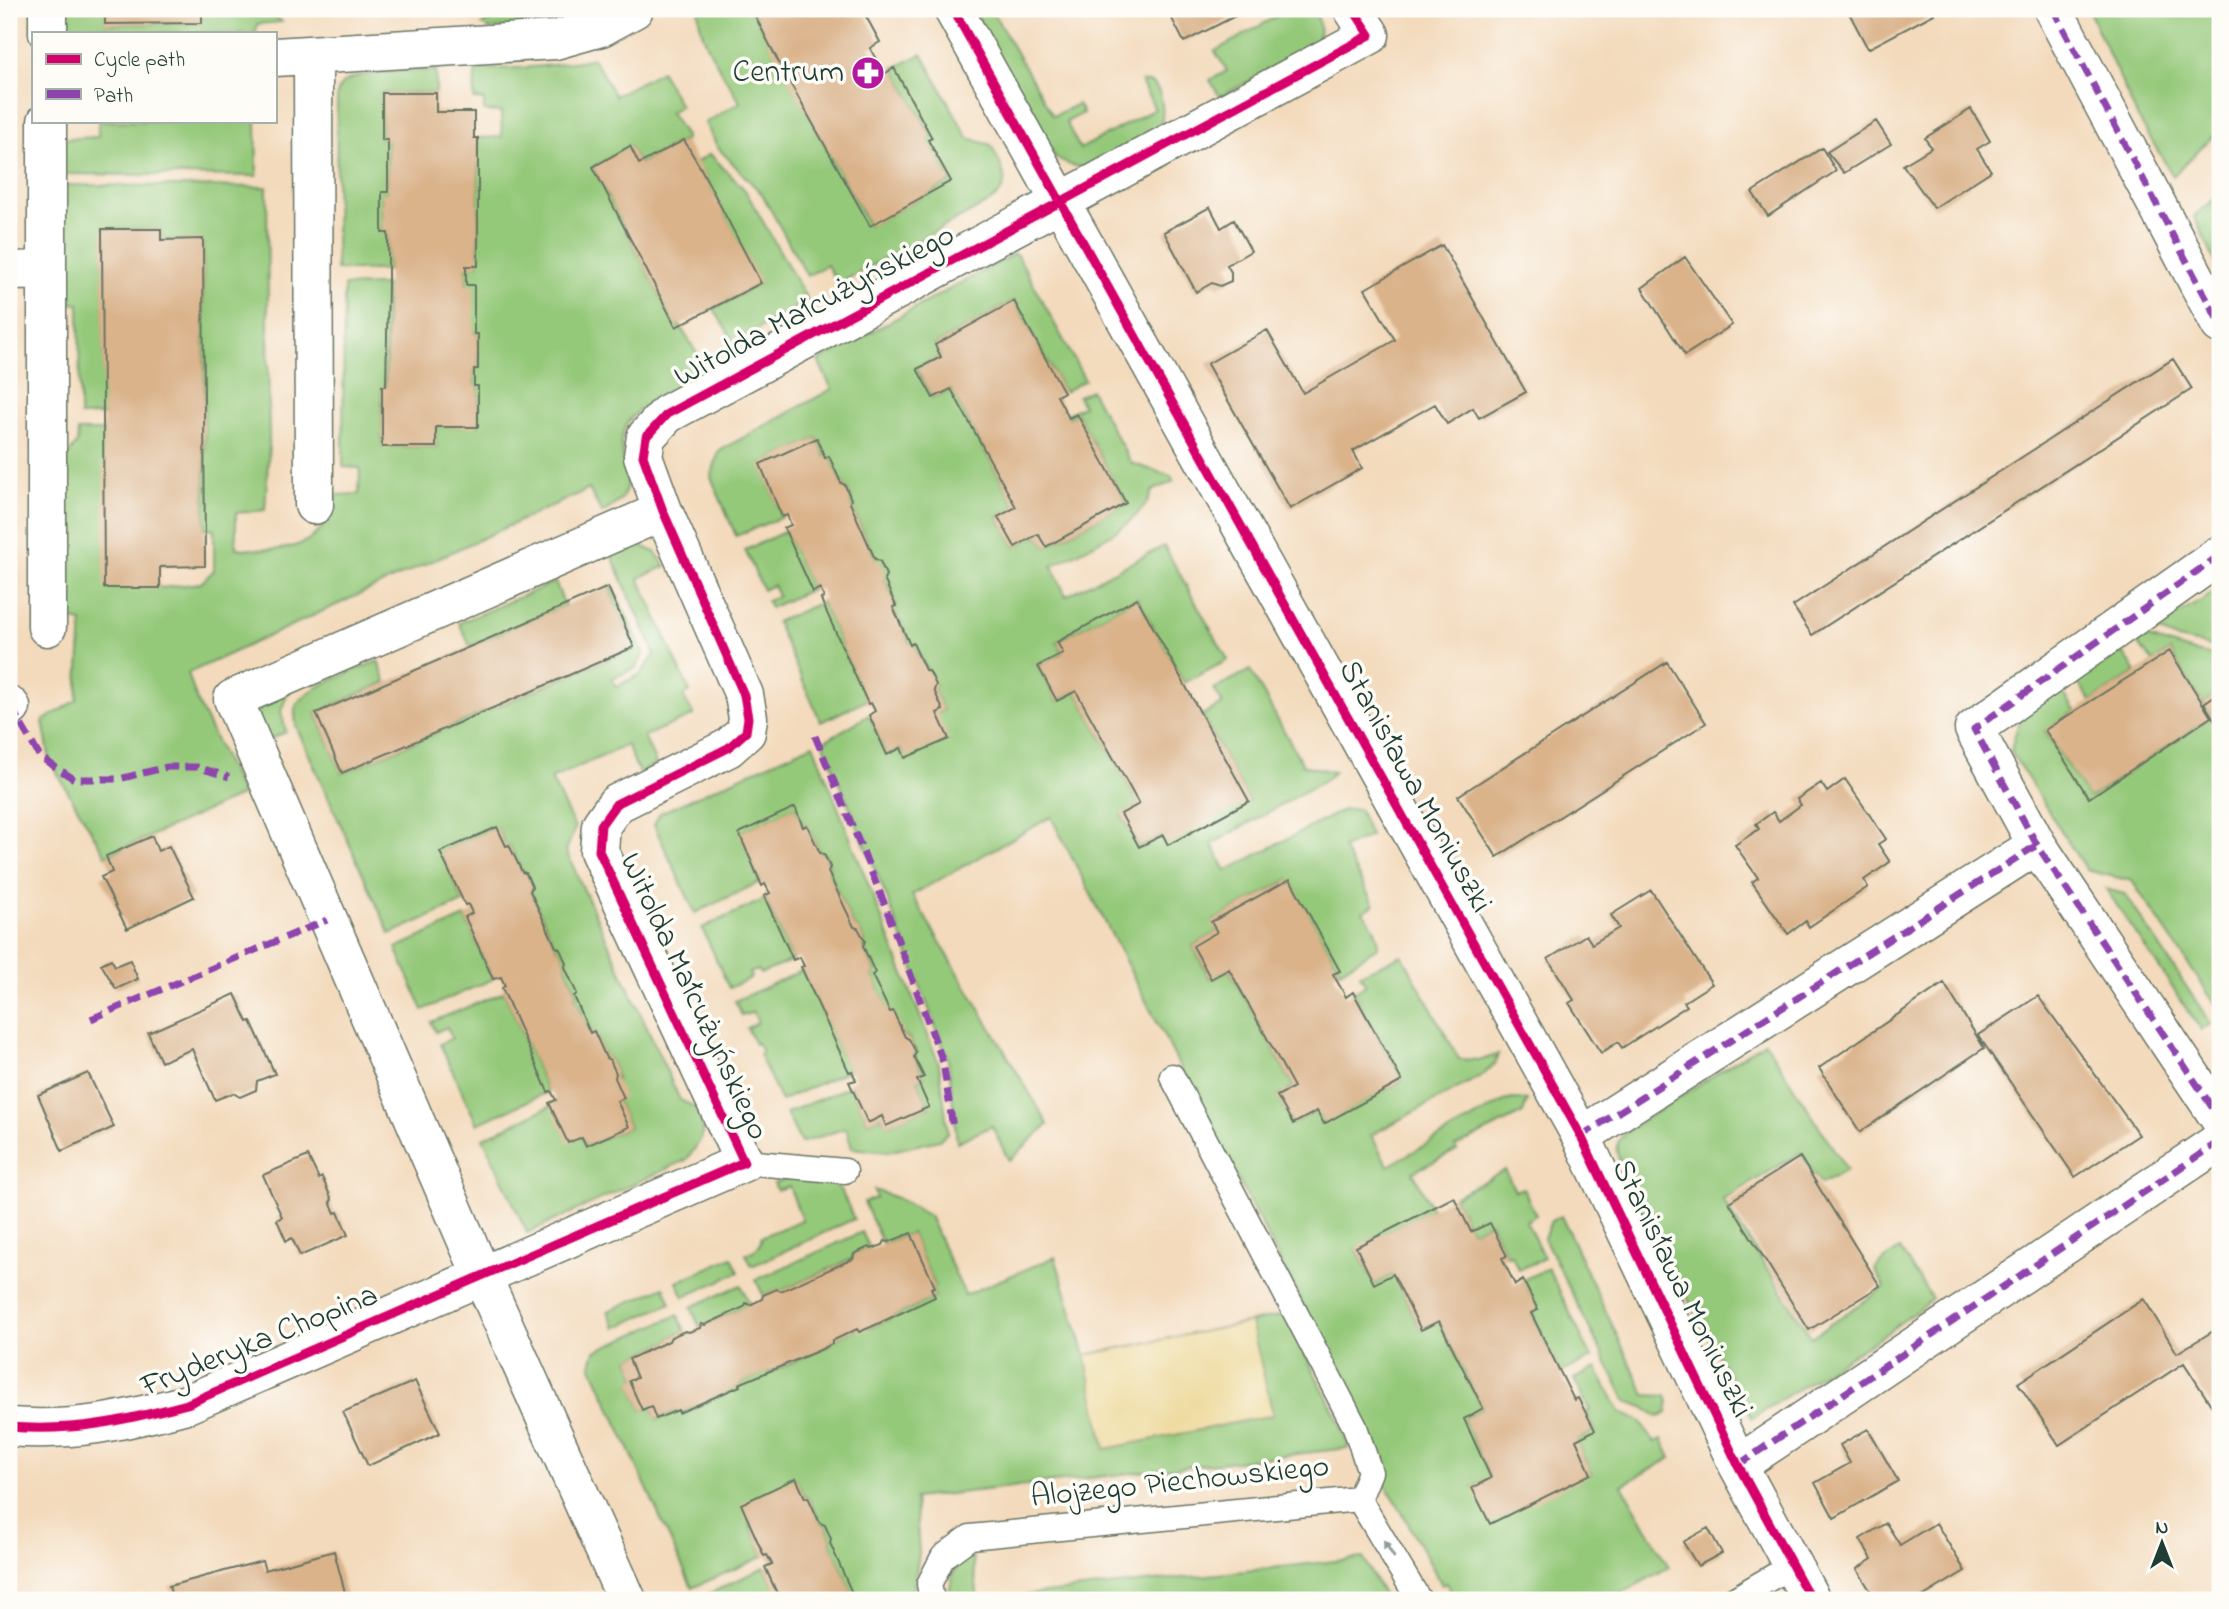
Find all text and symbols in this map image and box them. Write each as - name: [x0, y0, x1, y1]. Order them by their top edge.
- legend: [32, 32, 276, 122]
- text: Cycle path: [94, 46, 185, 78]
- place label: Centrum: [733, 50, 844, 97]
- pharmacy icon: Centrum: [849, 54, 887, 92]
- text: Path: [94, 82, 133, 112]
- street label: Witolda Małcużyńskiego: [666, 213, 964, 401]
- street label: Stanisława Moniuszki: [1325, 652, 1503, 922]
- street label: Witolda Małcużyńskiego: [606, 846, 780, 1148]
- street label: Stanisława Moniuszki: [1598, 1152, 1764, 1426]
- street label: Fryderyka Chopina: [134, 1273, 386, 1411]
- street label: Alojzego Piechowskiego: [1029, 1444, 1331, 1522]
- north arrow: [2128, 1508, 2198, 1578]
- text: N: [2156, 1515, 2169, 1542]
- one-way arrow: [1383, 1540, 1395, 1559]

